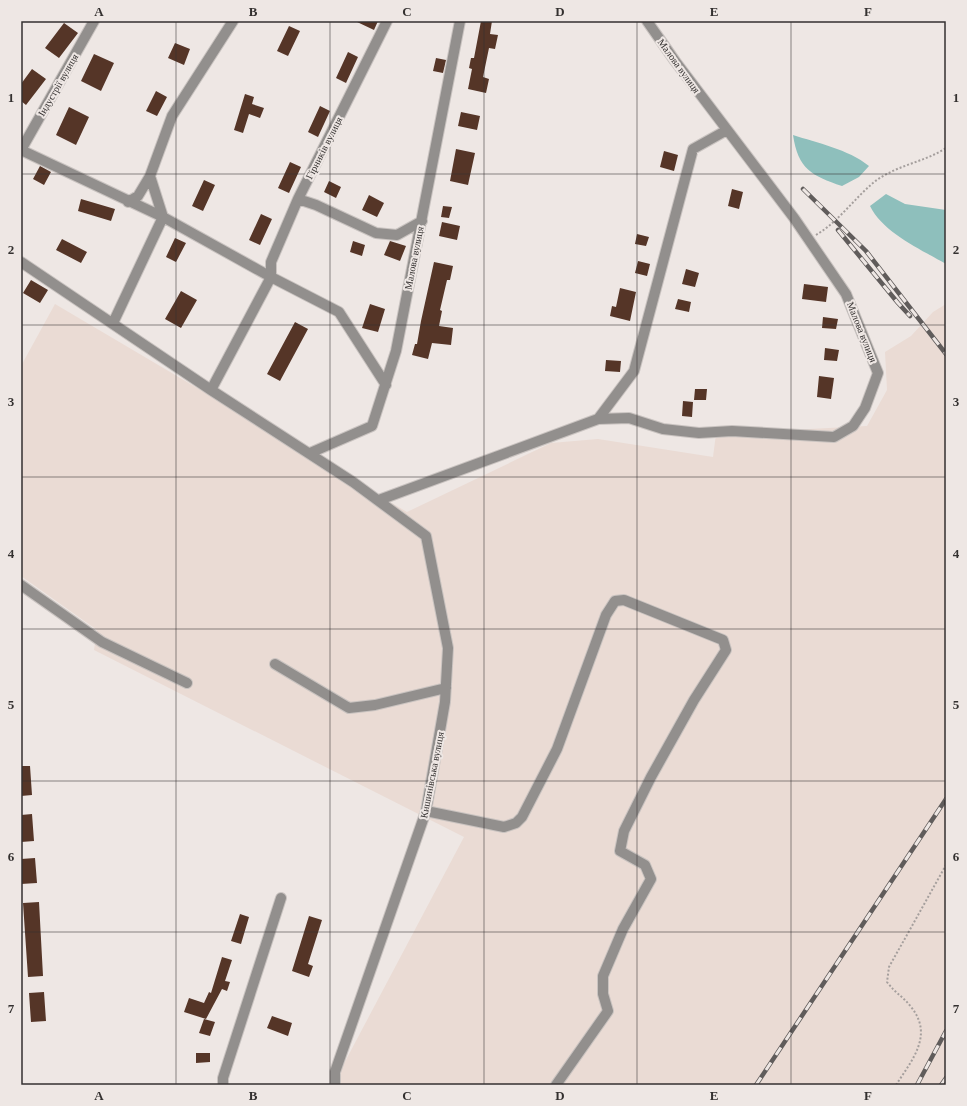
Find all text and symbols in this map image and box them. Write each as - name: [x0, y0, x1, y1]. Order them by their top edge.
- text: A: [94, 4, 104, 19]
- text: B: [249, 4, 258, 19]
- text: C: [402, 4, 412, 19]
- text: D: [555, 4, 565, 19]
- text: E: [710, 4, 718, 19]
- text: F: [864, 4, 872, 19]
- street label: Малова вулиця: [656, 37, 703, 96]
- street label: Індустрії вулиця: [36, 52, 80, 118]
- text: 1: [8, 90, 14, 105]
- text: 1: [953, 90, 959, 105]
- street label: Гірників вулиця: [304, 115, 345, 181]
- street label: Малова вулиця: [402, 225, 426, 291]
- text: 2: [8, 242, 14, 257]
- text: 2: [953, 242, 959, 257]
- street label: Малова вулиця: [845, 300, 879, 364]
- text: 3: [8, 394, 15, 409]
- text: 3: [953, 394, 960, 409]
- text: 4: [8, 546, 15, 561]
- text: 4: [953, 546, 960, 561]
- text: 5: [8, 697, 15, 712]
- text: 5: [953, 697, 960, 712]
- street label: Кишинівська вулиця: [418, 730, 446, 819]
- text: 6: [8, 849, 15, 864]
- text: 6: [953, 849, 960, 864]
- text: 7: [8, 1001, 15, 1016]
- text: 7: [953, 1001, 960, 1016]
- text: A: [94, 1088, 104, 1103]
- text: B: [249, 1088, 258, 1103]
- text: C: [402, 1088, 412, 1103]
- text: D: [555, 1088, 565, 1103]
- text: E: [710, 1088, 718, 1103]
- text: F: [864, 1088, 872, 1103]

